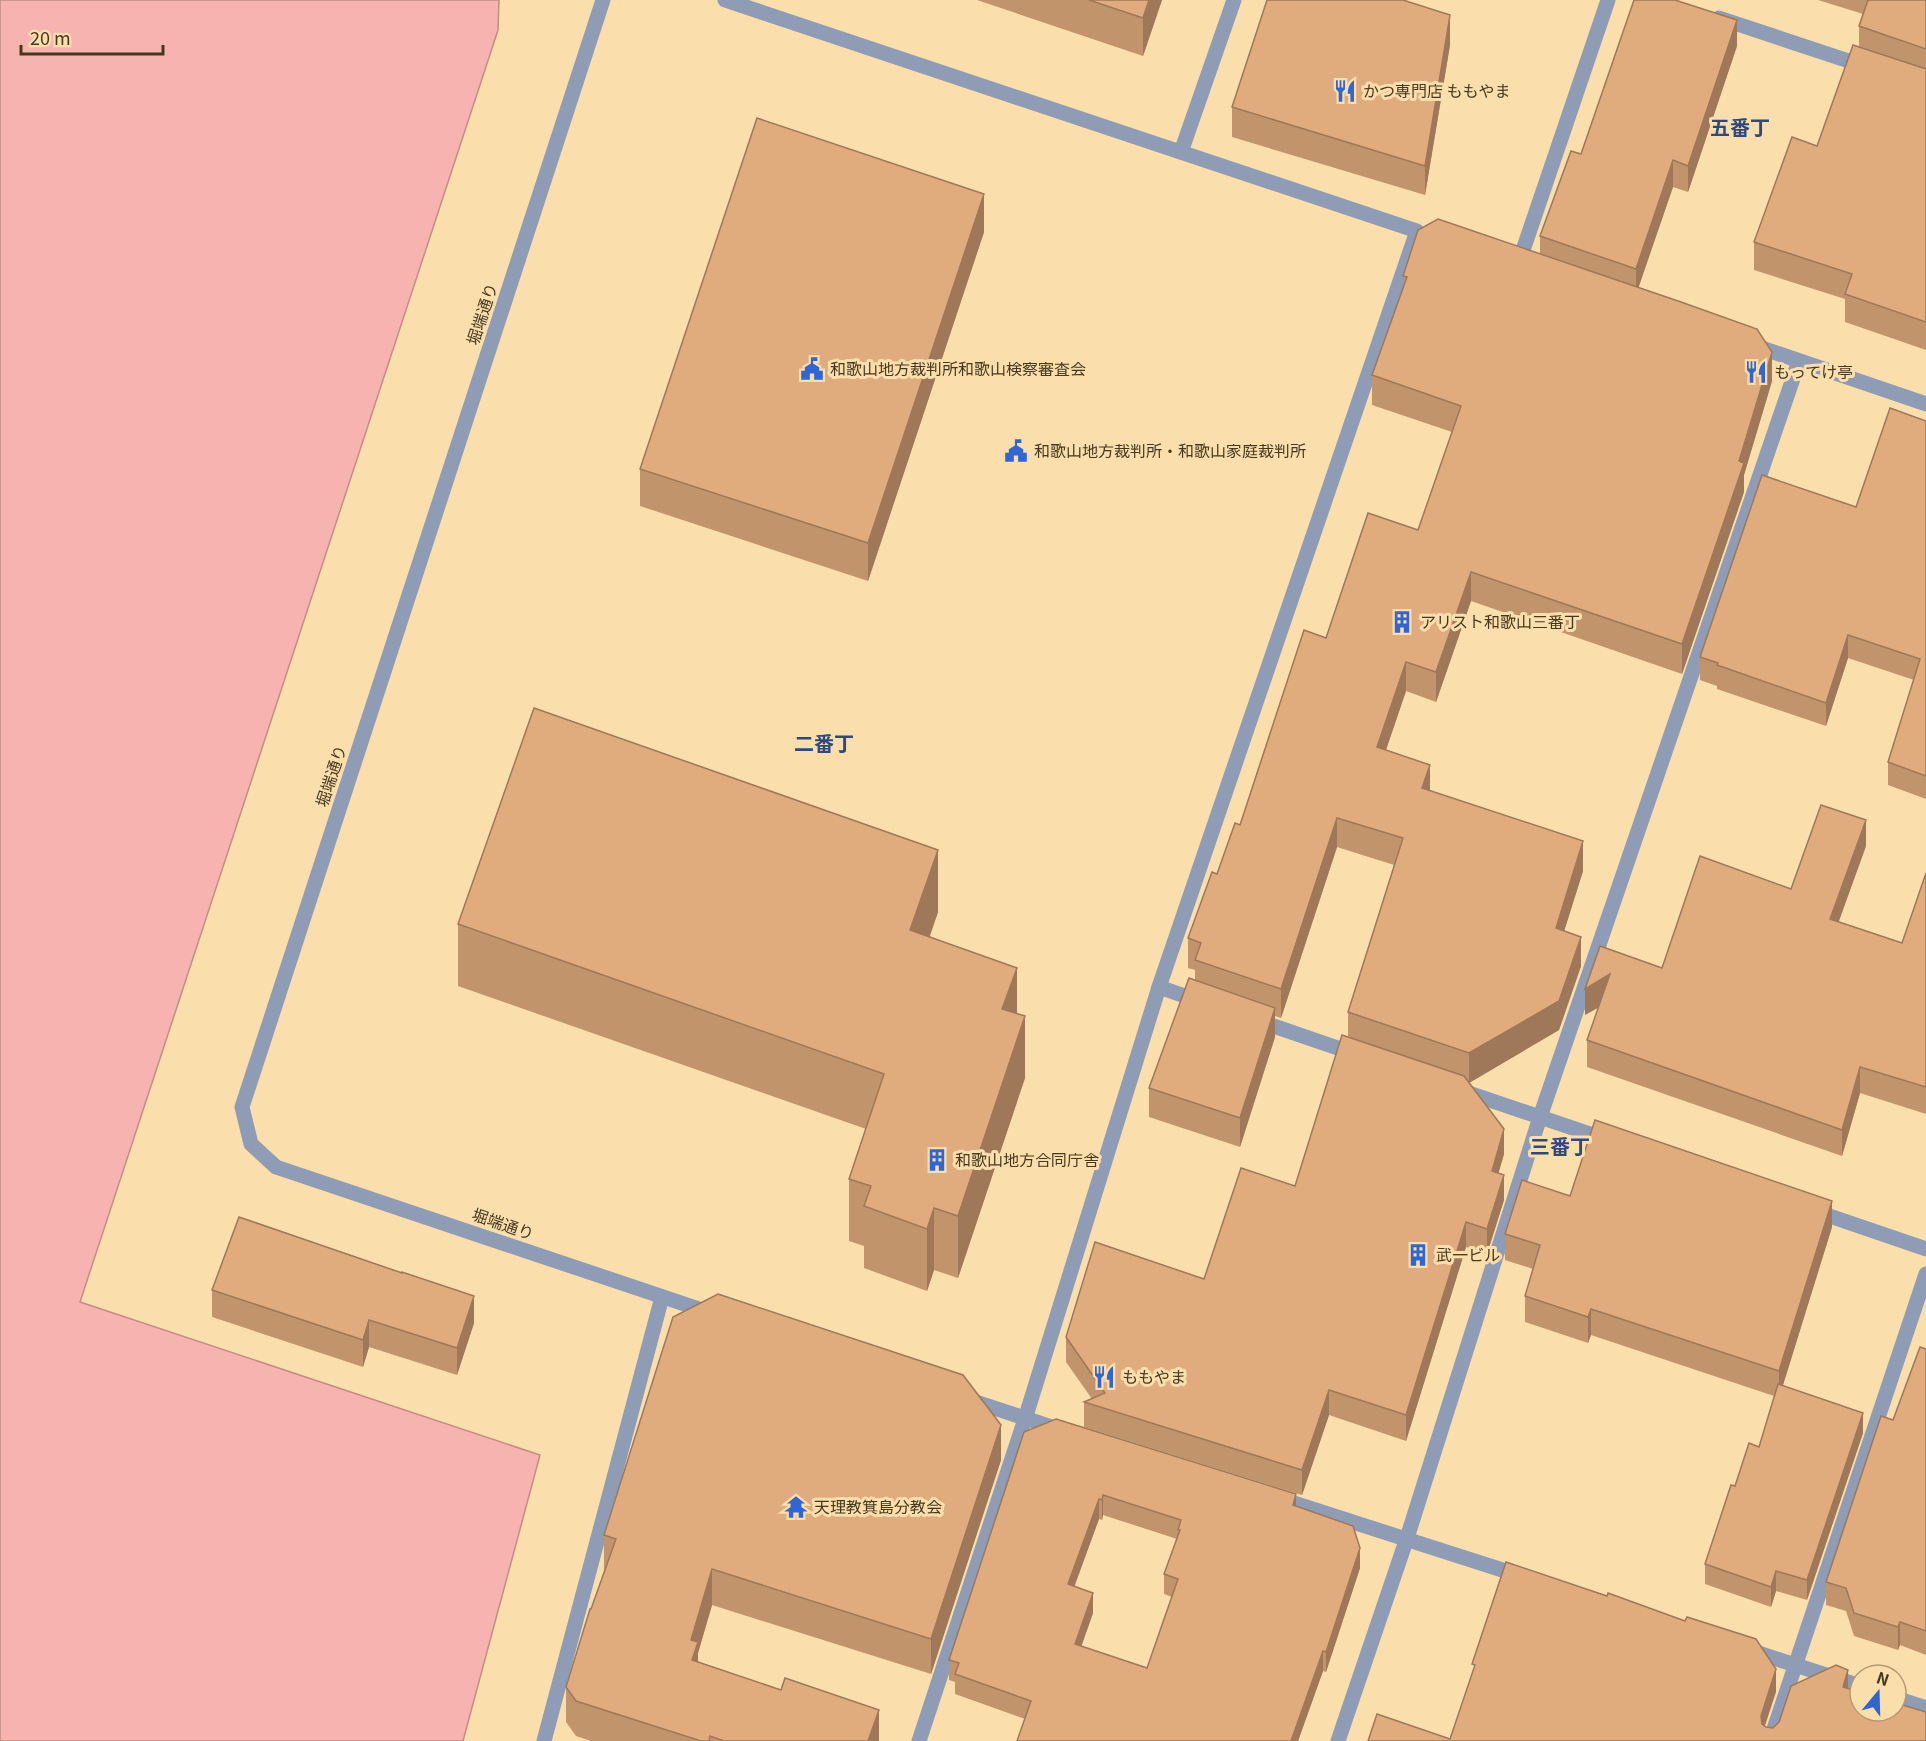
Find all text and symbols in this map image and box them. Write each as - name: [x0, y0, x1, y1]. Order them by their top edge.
- scale bar: [21, 18, 164, 56]
- text: 20 m: [30, 24, 71, 50]
- restaurant icon: かつ専門店 ももやま: [1332, 78, 1358, 104]
- place label: かつ専門店 ももやま: [1363, 78, 1511, 102]
- district label: 五番丁: [1710, 112, 1770, 141]
- street label: 堀端通り: [460, 280, 502, 348]
- public building icon: 和歌山地方裁判所和歌山検察審査会: [799, 356, 825, 382]
- place label: 和歌山地方裁判所和歌山検察審査会: [830, 356, 1086, 380]
- restaurant icon: もってけ亭: [1743, 359, 1769, 385]
- place label: もってけ亭: [1774, 359, 1853, 383]
- public building icon: 和歌山地方裁判所・和歌山家庭裁判所: [1003, 438, 1029, 464]
- place label: 和歌山地方裁判所・和歌山家庭裁判所: [1034, 438, 1306, 462]
- building icon: アリスト和歌山三番丁: [1389, 609, 1415, 635]
- place label: アリスト和歌山三番丁: [1420, 609, 1580, 633]
- district label: 二番丁: [794, 728, 854, 757]
- street label: 堀端通り: [309, 742, 351, 810]
- district label: 三番丁: [1530, 1131, 1590, 1160]
- building icon: 和歌山地方合同庁舎: [924, 1147, 950, 1173]
- place label: 和歌山地方合同庁舎: [955, 1147, 1099, 1171]
- street label: 堀端通り: [469, 1201, 537, 1245]
- building icon: 武一ビル: [1405, 1242, 1431, 1268]
- place label: 武一ビル: [1436, 1242, 1500, 1266]
- restaurant icon: ももやま: [1091, 1364, 1117, 1390]
- place label: ももやま: [1122, 1364, 1186, 1388]
- temple icon: 天理教箕島分教会: [783, 1494, 809, 1520]
- place label: 天理教箕島分教会: [814, 1494, 942, 1518]
- north arrow: [1848, 1663, 1908, 1723]
- text: N: [1874, 1665, 1893, 1691]

